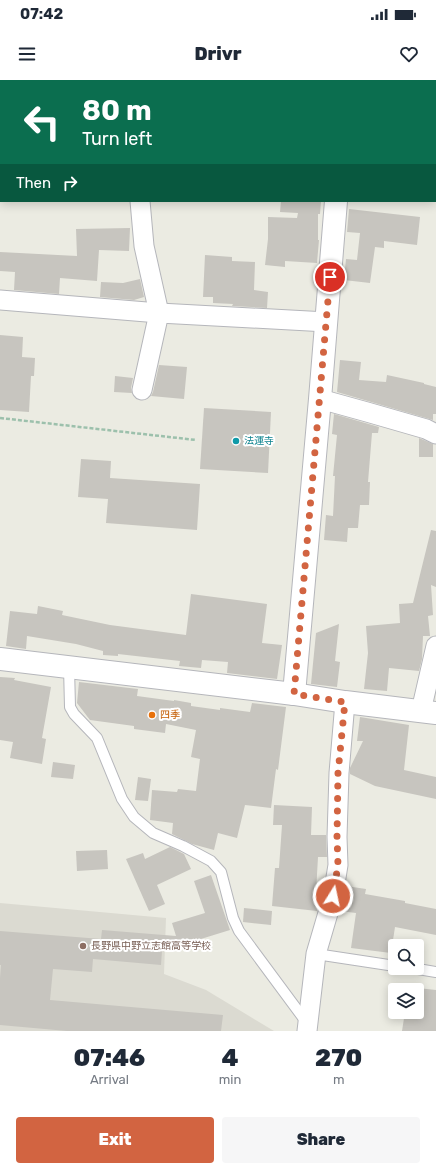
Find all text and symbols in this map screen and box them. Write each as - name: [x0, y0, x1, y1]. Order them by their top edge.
- text: 07:42: [20, 5, 63, 23]
- icon: menu: [16, 43, 38, 65]
- text: Drivr: [194, 43, 242, 65]
- icon: heart: [398, 43, 420, 65]
- text: 80 m: [82, 94, 152, 127]
- icon: left: [16, 96, 68, 148]
- text: Turn left: [82, 128, 152, 150]
- icon: right: [59, 172, 81, 194]
- text: Then: [16, 174, 51, 192]
- pin: [313, 260, 347, 294]
- icon: arrive: [319, 266, 341, 288]
- place label: 法運寺: [244, 435, 274, 447]
- marker: 法運寺: [231, 436, 241, 446]
- place label: 四季: [160, 709, 180, 721]
- marker: 四季: [147, 710, 157, 720]
- position arrow: [312, 875, 354, 917]
- map controls: [388, 939, 424, 1019]
- button: search: [388, 939, 424, 975]
- place label: 長野県中野立志館高等学校: [91, 940, 211, 952]
- marker: 長野県中野立志館高等学校: [78, 941, 88, 951]
- button: layers: [388, 983, 424, 1019]
- text: 07:46: [74, 1044, 145, 1072]
- text: 4: [222, 1044, 239, 1072]
- text: 270: [315, 1044, 362, 1072]
- text: Arrival: [90, 1072, 129, 1087]
- text: min: [219, 1072, 241, 1087]
- text: m: [333, 1072, 344, 1087]
- button: Exit: [16, 1117, 214, 1163]
- button: Share: [222, 1117, 420, 1163]

